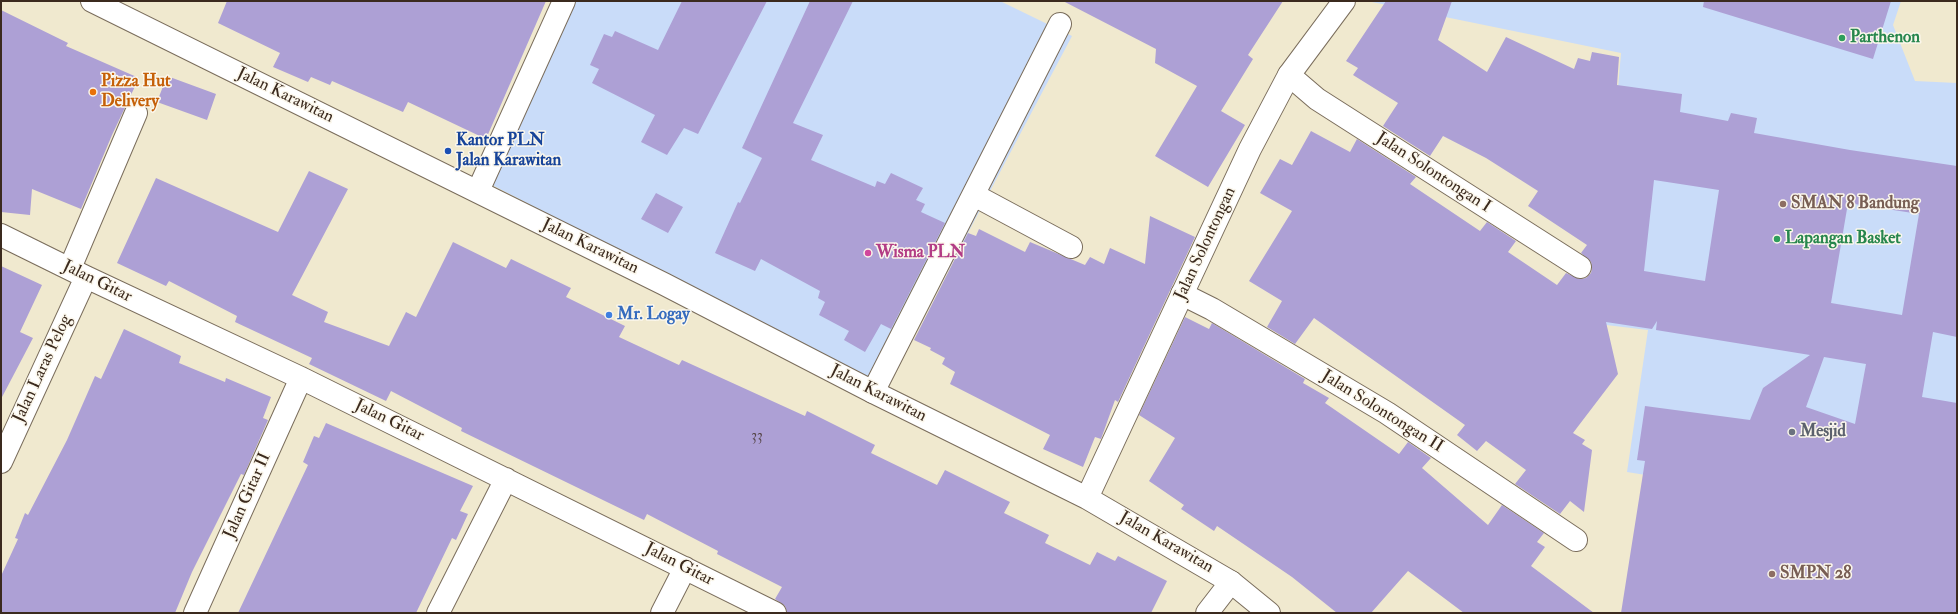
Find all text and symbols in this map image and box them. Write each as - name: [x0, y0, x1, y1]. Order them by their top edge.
- place label: Parthenon: [1850, 28, 1920, 48]
- marker: Parthenon: [1837, 33, 1847, 43]
- street label: Jalan Karawitan: [233, 64, 337, 128]
- place label: Pizza Hut Delivery: [101, 72, 170, 112]
- marker: Pizza Hut Delivery: [88, 87, 98, 97]
- street label: Jalan Solontongan I: [1372, 128, 1494, 218]
- place label: Kantor PLN Jalan Karawitan: [456, 131, 561, 171]
- marker: Kantor PLN Jalan Karawitan: [443, 146, 453, 156]
- street label: Jalan Solontongan: [1171, 184, 1241, 304]
- place label: SMAN 8 Bandung: [1791, 194, 1919, 214]
- marker: SMAN 8 Bandung: [1778, 199, 1788, 209]
- street label: Jalan Karawitan: [538, 215, 642, 279]
- place label: Lapangan Basket: [1785, 229, 1901, 249]
- marker: Lapangan Basket: [1772, 234, 1782, 244]
- place label: Wisma PLN: [876, 243, 965, 263]
- marker: Wisma PLN: [863, 248, 873, 258]
- street label: Jalan Gitar: [59, 256, 135, 308]
- place label: Mr. Logay: [617, 305, 690, 325]
- marker: Mr. Logay: [604, 310, 614, 320]
- street label: Jalan Laras Pelog: [9, 312, 77, 426]
- street label: Jalan Karawitan: [826, 361, 930, 427]
- street label: Jalan Solontongan II: [1317, 366, 1447, 458]
- street label: Jalan Gitar: [351, 395, 427, 447]
- place label: Mesjid: [1800, 422, 1846, 442]
- marker: Mesjid: [1787, 427, 1797, 437]
- house number: 33: [751, 428, 763, 446]
- street label: Jalan Gitar II: [220, 450, 276, 542]
- street label: Jalan Karawitan: [1115, 508, 1217, 578]
- street label: Jalan Gitar: [641, 539, 717, 591]
- place label: SMPN 28: [1780, 564, 1851, 584]
- marker: SMPN 28: [1767, 569, 1777, 579]

